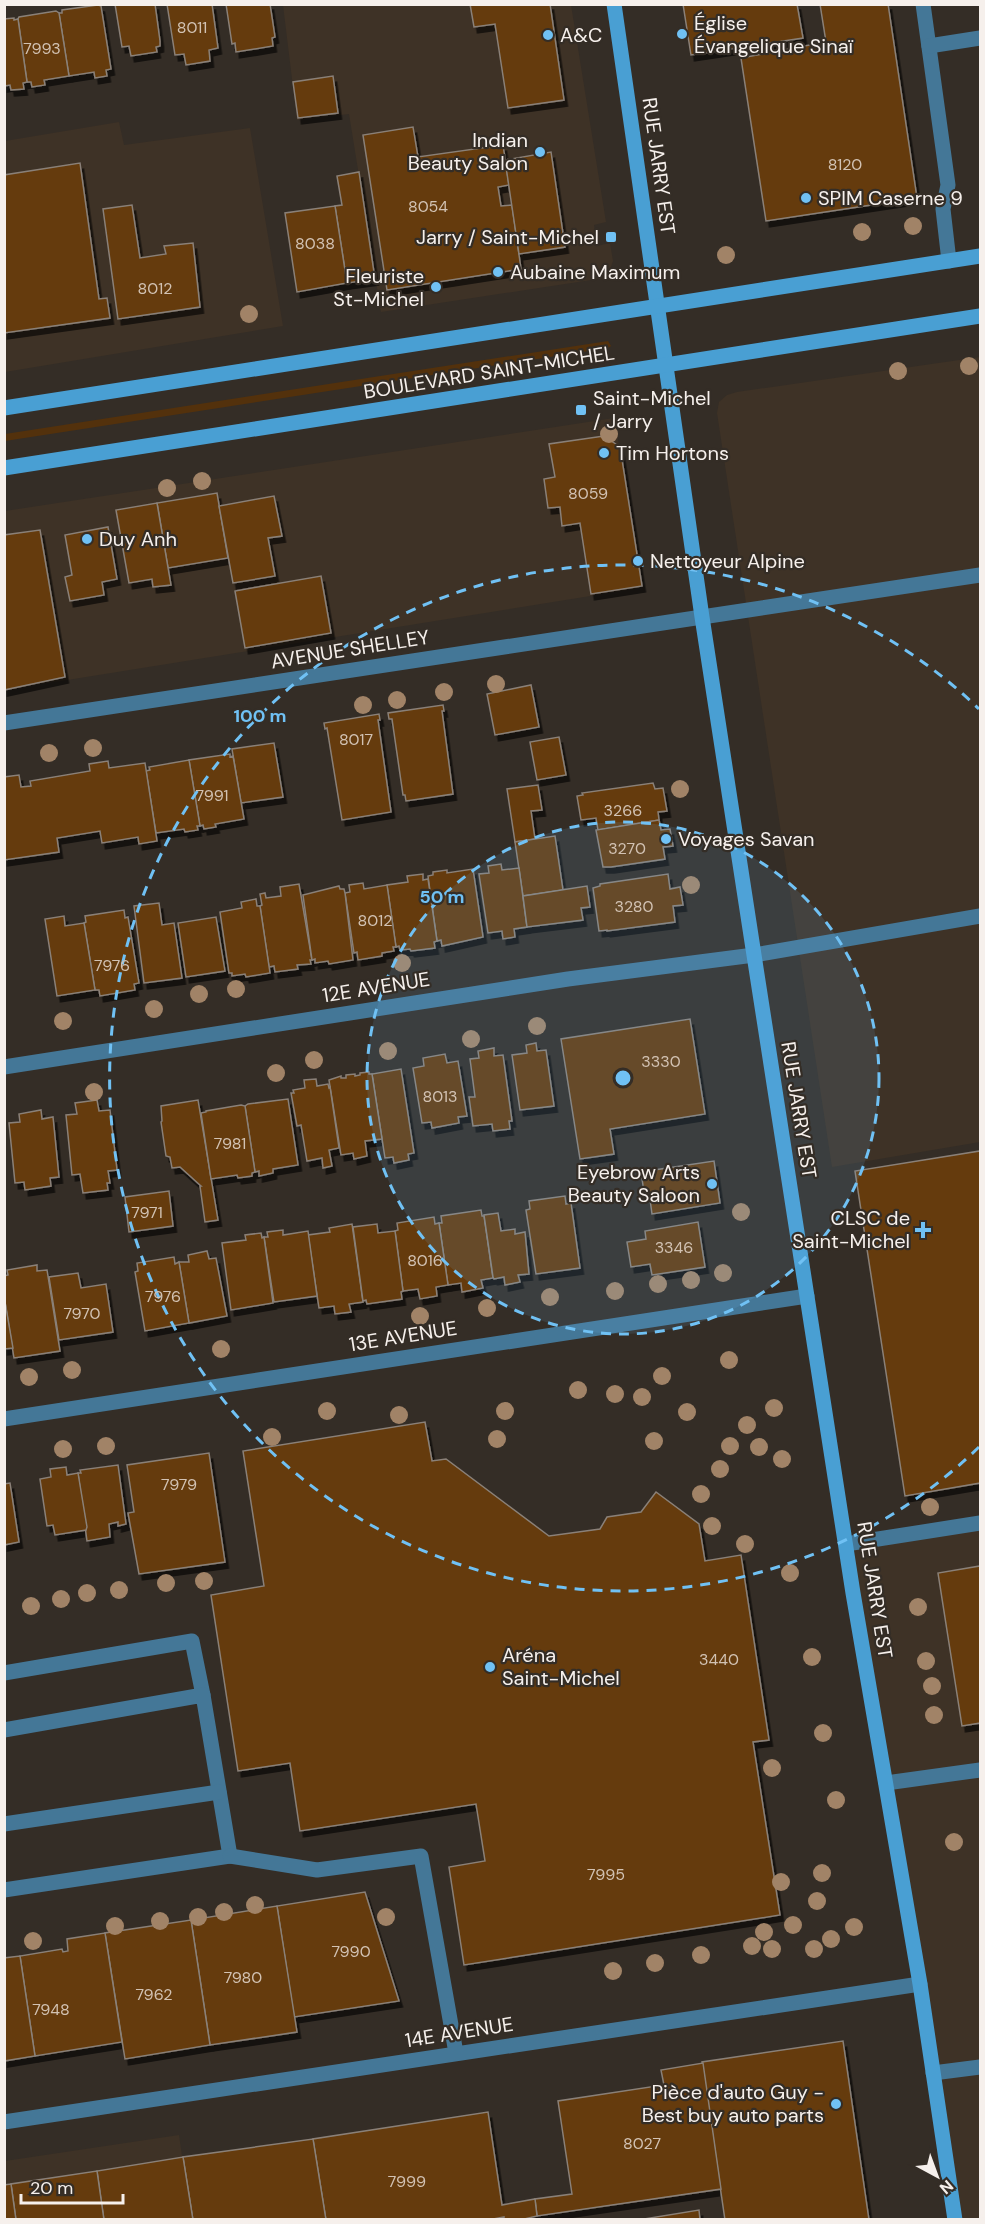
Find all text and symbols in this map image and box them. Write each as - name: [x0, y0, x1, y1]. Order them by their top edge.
- place label: Église Évangelique Sinaï: [694, 10, 854, 59]
- house number: 8011: [177, 17, 207, 38]
- place label: A&C: [560, 22, 602, 48]
- marker: Église Évangelique Sinaï: [675, 27, 689, 41]
- marker: A&C: [541, 28, 555, 42]
- house number: 7993: [23, 38, 61, 59]
- street label: RUE JARRY EST: [637, 96, 681, 236]
- place label: Indian Beauty Salon: [408, 127, 528, 176]
- marker: Indian Beauty Salon: [533, 145, 547, 159]
- house number: 8120: [828, 154, 862, 175]
- place label: SPIM Caserne 9: [818, 185, 963, 211]
- marker: SPIM Caserne 9: [799, 191, 813, 205]
- house number: 8054: [408, 196, 448, 217]
- place label: Jarry / Saint-Michel: [416, 224, 599, 250]
- marker: Jarry / Saint-Michel: [604, 230, 618, 244]
- house number: 8038: [295, 233, 335, 254]
- place label: Aubaine Maximum: [510, 259, 680, 285]
- place label: Fleuriste St-Michel: [333, 263, 424, 312]
- marker: Aubaine Maximum: [491, 265, 505, 279]
- house number: 8012: [138, 278, 172, 299]
- marker: Fleuriste St-Michel: [429, 280, 443, 294]
- street label: BOULEVARD SAINT-MICHEL: [362, 339, 616, 405]
- place label: Saint-Michel / Jarry: [593, 385, 711, 434]
- marker: Saint-Michel / Jarry: [574, 403, 588, 417]
- place label: Tim Hortons: [616, 440, 729, 466]
- marker: Tim Hortons: [597, 446, 611, 460]
- house number: 8059: [568, 483, 608, 504]
- place label: Duy Anh: [99, 526, 177, 552]
- marker: Duy Anh: [80, 532, 94, 546]
- place label: Nettoyeur Alpine: [650, 548, 805, 574]
- marker: Nettoyeur Alpine: [631, 554, 645, 568]
- street label: AVENUE SHELLEY: [269, 624, 431, 674]
- text: 100 m: [233, 704, 287, 728]
- house number: 8017: [339, 729, 373, 750]
- house number: 7991: [196, 785, 228, 806]
- house number: 3266: [604, 800, 642, 821]
- place label: Voyages Savan: [678, 826, 815, 852]
- marker: Voyages Savan: [659, 832, 673, 846]
- house number: 3270: [608, 838, 646, 859]
- text: 50 m: [419, 885, 465, 909]
- house number: 3280: [614, 896, 654, 917]
- house number: 8012: [358, 910, 392, 931]
- house number: 7976: [94, 955, 130, 976]
- street label: 12E AVENUE: [320, 966, 432, 1008]
- street label: RUE JARRY EST: [775, 1040, 823, 1180]
- house number: 3330: [641, 1051, 681, 1072]
- centre of rings: [613, 1068, 633, 1088]
- house number: 8013: [422, 1086, 458, 1107]
- house number: 7981: [214, 1133, 246, 1154]
- place label: Eyebrow Arts Beauty Saloon: [568, 1159, 700, 1208]
- marker: Eyebrow Arts Beauty Saloon: [705, 1177, 719, 1191]
- house number: 7971: [131, 1202, 163, 1223]
- place label: CLSC de Saint-Michel: [792, 1205, 910, 1254]
- marker: CLSC de Saint-Michel: [914, 1221, 932, 1239]
- house number: 3346: [655, 1237, 693, 1258]
- house number: 8016: [407, 1250, 443, 1271]
- house number: 7976: [145, 1286, 181, 1307]
- house number: 7970: [63, 1303, 101, 1324]
- street label: 13E AVENUE: [347, 1315, 459, 1357]
- house number: 7979: [161, 1474, 197, 1495]
- street label: RUE JARRY EST: [851, 1520, 899, 1660]
- place label: Aréna Saint-Michel: [502, 1642, 620, 1691]
- house number: 3440: [699, 1649, 739, 1670]
- marker: Aréna Saint-Michel: [483, 1660, 497, 1674]
- house number: 7995: [587, 1864, 625, 1885]
- house number: 7990: [331, 1941, 371, 1962]
- house number: 7980: [224, 1967, 262, 1988]
- house number: 7962: [135, 1984, 173, 2005]
- house number: 7948: [32, 1999, 70, 2020]
- street label: 14E AVENUE: [403, 2011, 515, 2053]
- place label: Pièce d'auto Guy - Best buy auto parts: [642, 2079, 824, 2128]
- marker: Pièce d'auto Guy - Best buy auto parts: [829, 2097, 843, 2111]
- house number: 8027: [623, 2133, 661, 2154]
- north arrow: [907, 2146, 967, 2206]
- scale bar: [21, 2167, 123, 2205]
- house number: 7999: [388, 2171, 426, 2192]
- text: N: [935, 2175, 958, 2199]
- text: 20 m: [30, 2176, 73, 2200]

